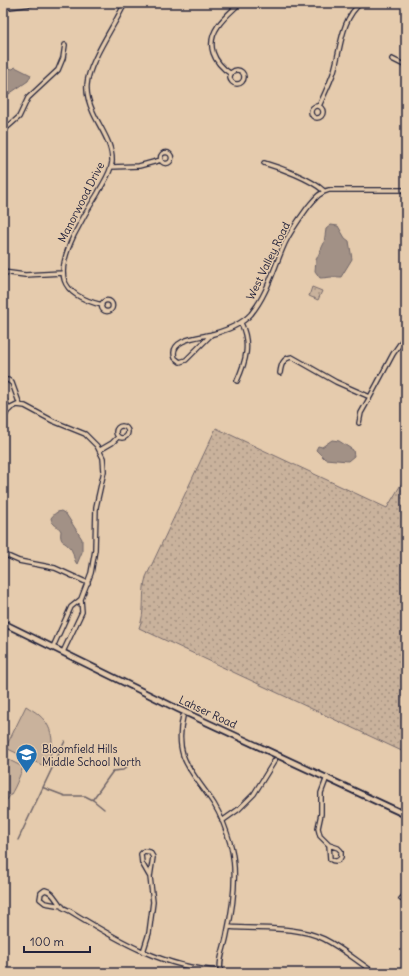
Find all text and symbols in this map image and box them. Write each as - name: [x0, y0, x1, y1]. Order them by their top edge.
- street label: Manorwood Drive: [55, 159, 107, 245]
- street label: West Valley Road: [243, 219, 293, 302]
- street label: Lahser Road: [177, 692, 240, 732]
- school or university icon: Bloomfield Hills Middle School North: [14, 742, 40, 775]
- place label: Bloomfield Hills Middle School North: [42, 742, 141, 769]
- scale bar: [24, 928, 90, 954]
- text: 100 m: [30, 934, 64, 949]

